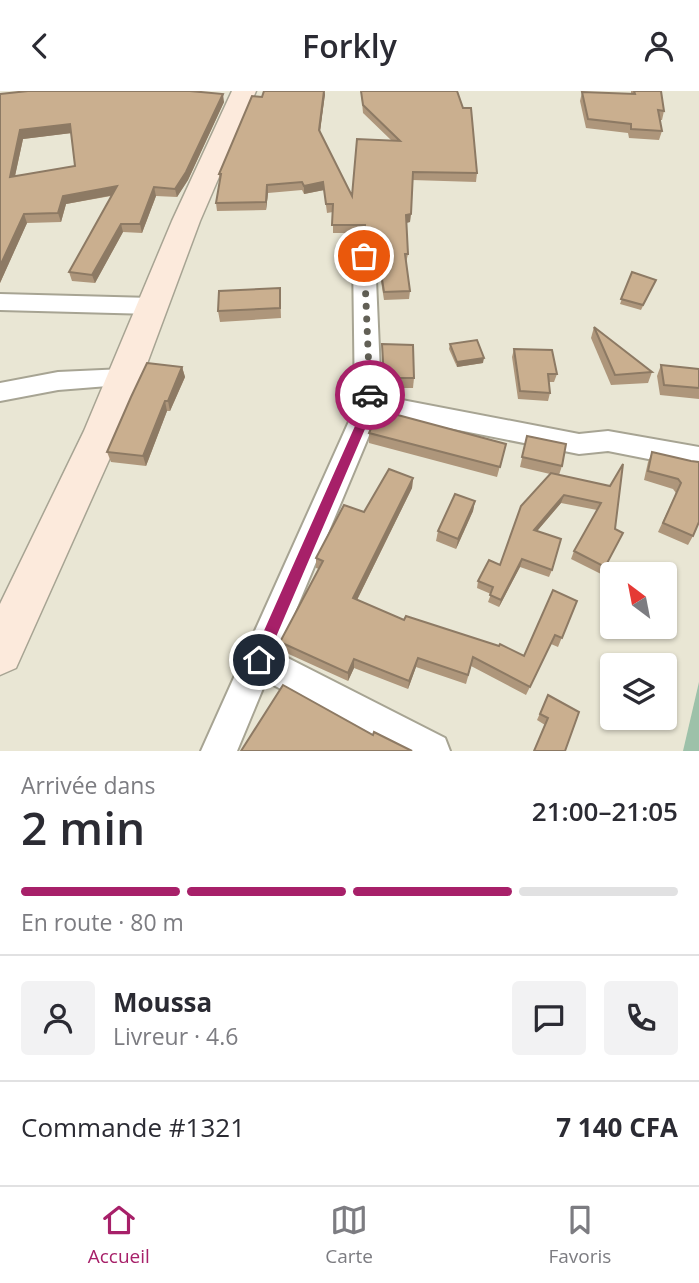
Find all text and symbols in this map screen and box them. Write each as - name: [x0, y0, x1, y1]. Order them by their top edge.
- text: Forkly: [302, 24, 397, 67]
- icon: back: [21, 27, 59, 65]
- icon: person: [640, 27, 678, 65]
- pin: [334, 226, 394, 286]
- icon: bag: [345, 237, 383, 275]
- courier: [335, 360, 405, 430]
- icon: car: [351, 376, 389, 414]
- north arrow: [600, 562, 677, 639]
- map controls: [600, 562, 677, 730]
- pin: [229, 630, 289, 690]
- icon: home: [240, 641, 278, 679]
- button: layers: [600, 653, 677, 730]
- text: Arrivée dans: [21, 769, 155, 801]
- text: 21:00–21:05: [532, 793, 678, 829]
- text: 2 min: [21, 796, 145, 858]
- text: En route · 80 m: [21, 906, 184, 938]
- button: person: [21, 981, 95, 1055]
- button: chat: [512, 981, 586, 1055]
- button: phone: [604, 981, 678, 1055]
- text: Moussa: [113, 984, 212, 1020]
- text: Livreur · 4.6: [113, 1020, 238, 1052]
- text: Commande #1321: [21, 1109, 245, 1145]
- text: 7 140 CFA: [556, 1109, 678, 1145]
- tab: Accueil: [88, 1201, 150, 1269]
- tab: Carte: [325, 1201, 373, 1269]
- tab: Favoris: [548, 1201, 611, 1269]

